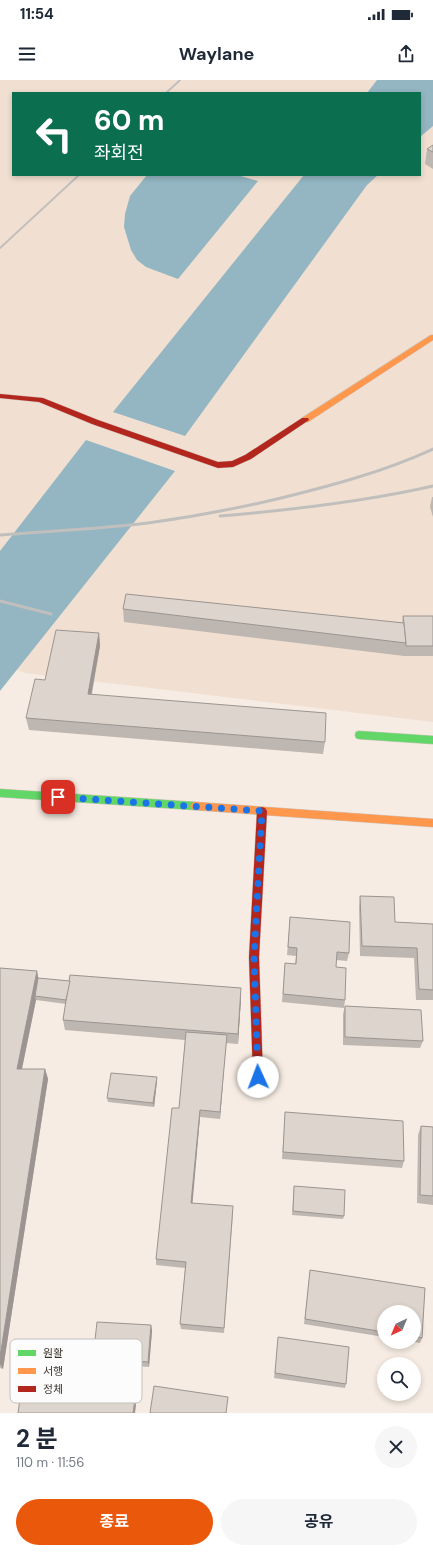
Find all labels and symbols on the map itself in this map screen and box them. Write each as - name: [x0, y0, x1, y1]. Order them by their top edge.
- pin: [41, 780, 75, 814]
- position arrow: [237, 1056, 279, 1098]
- north arrow: [377, 1305, 421, 1349]
- legend: [10, 1339, 142, 1403]
- text: 원활: [43, 1346, 63, 1360]
- text: 서행: [43, 1364, 63, 1378]
- text: 정체: [43, 1382, 63, 1396]

